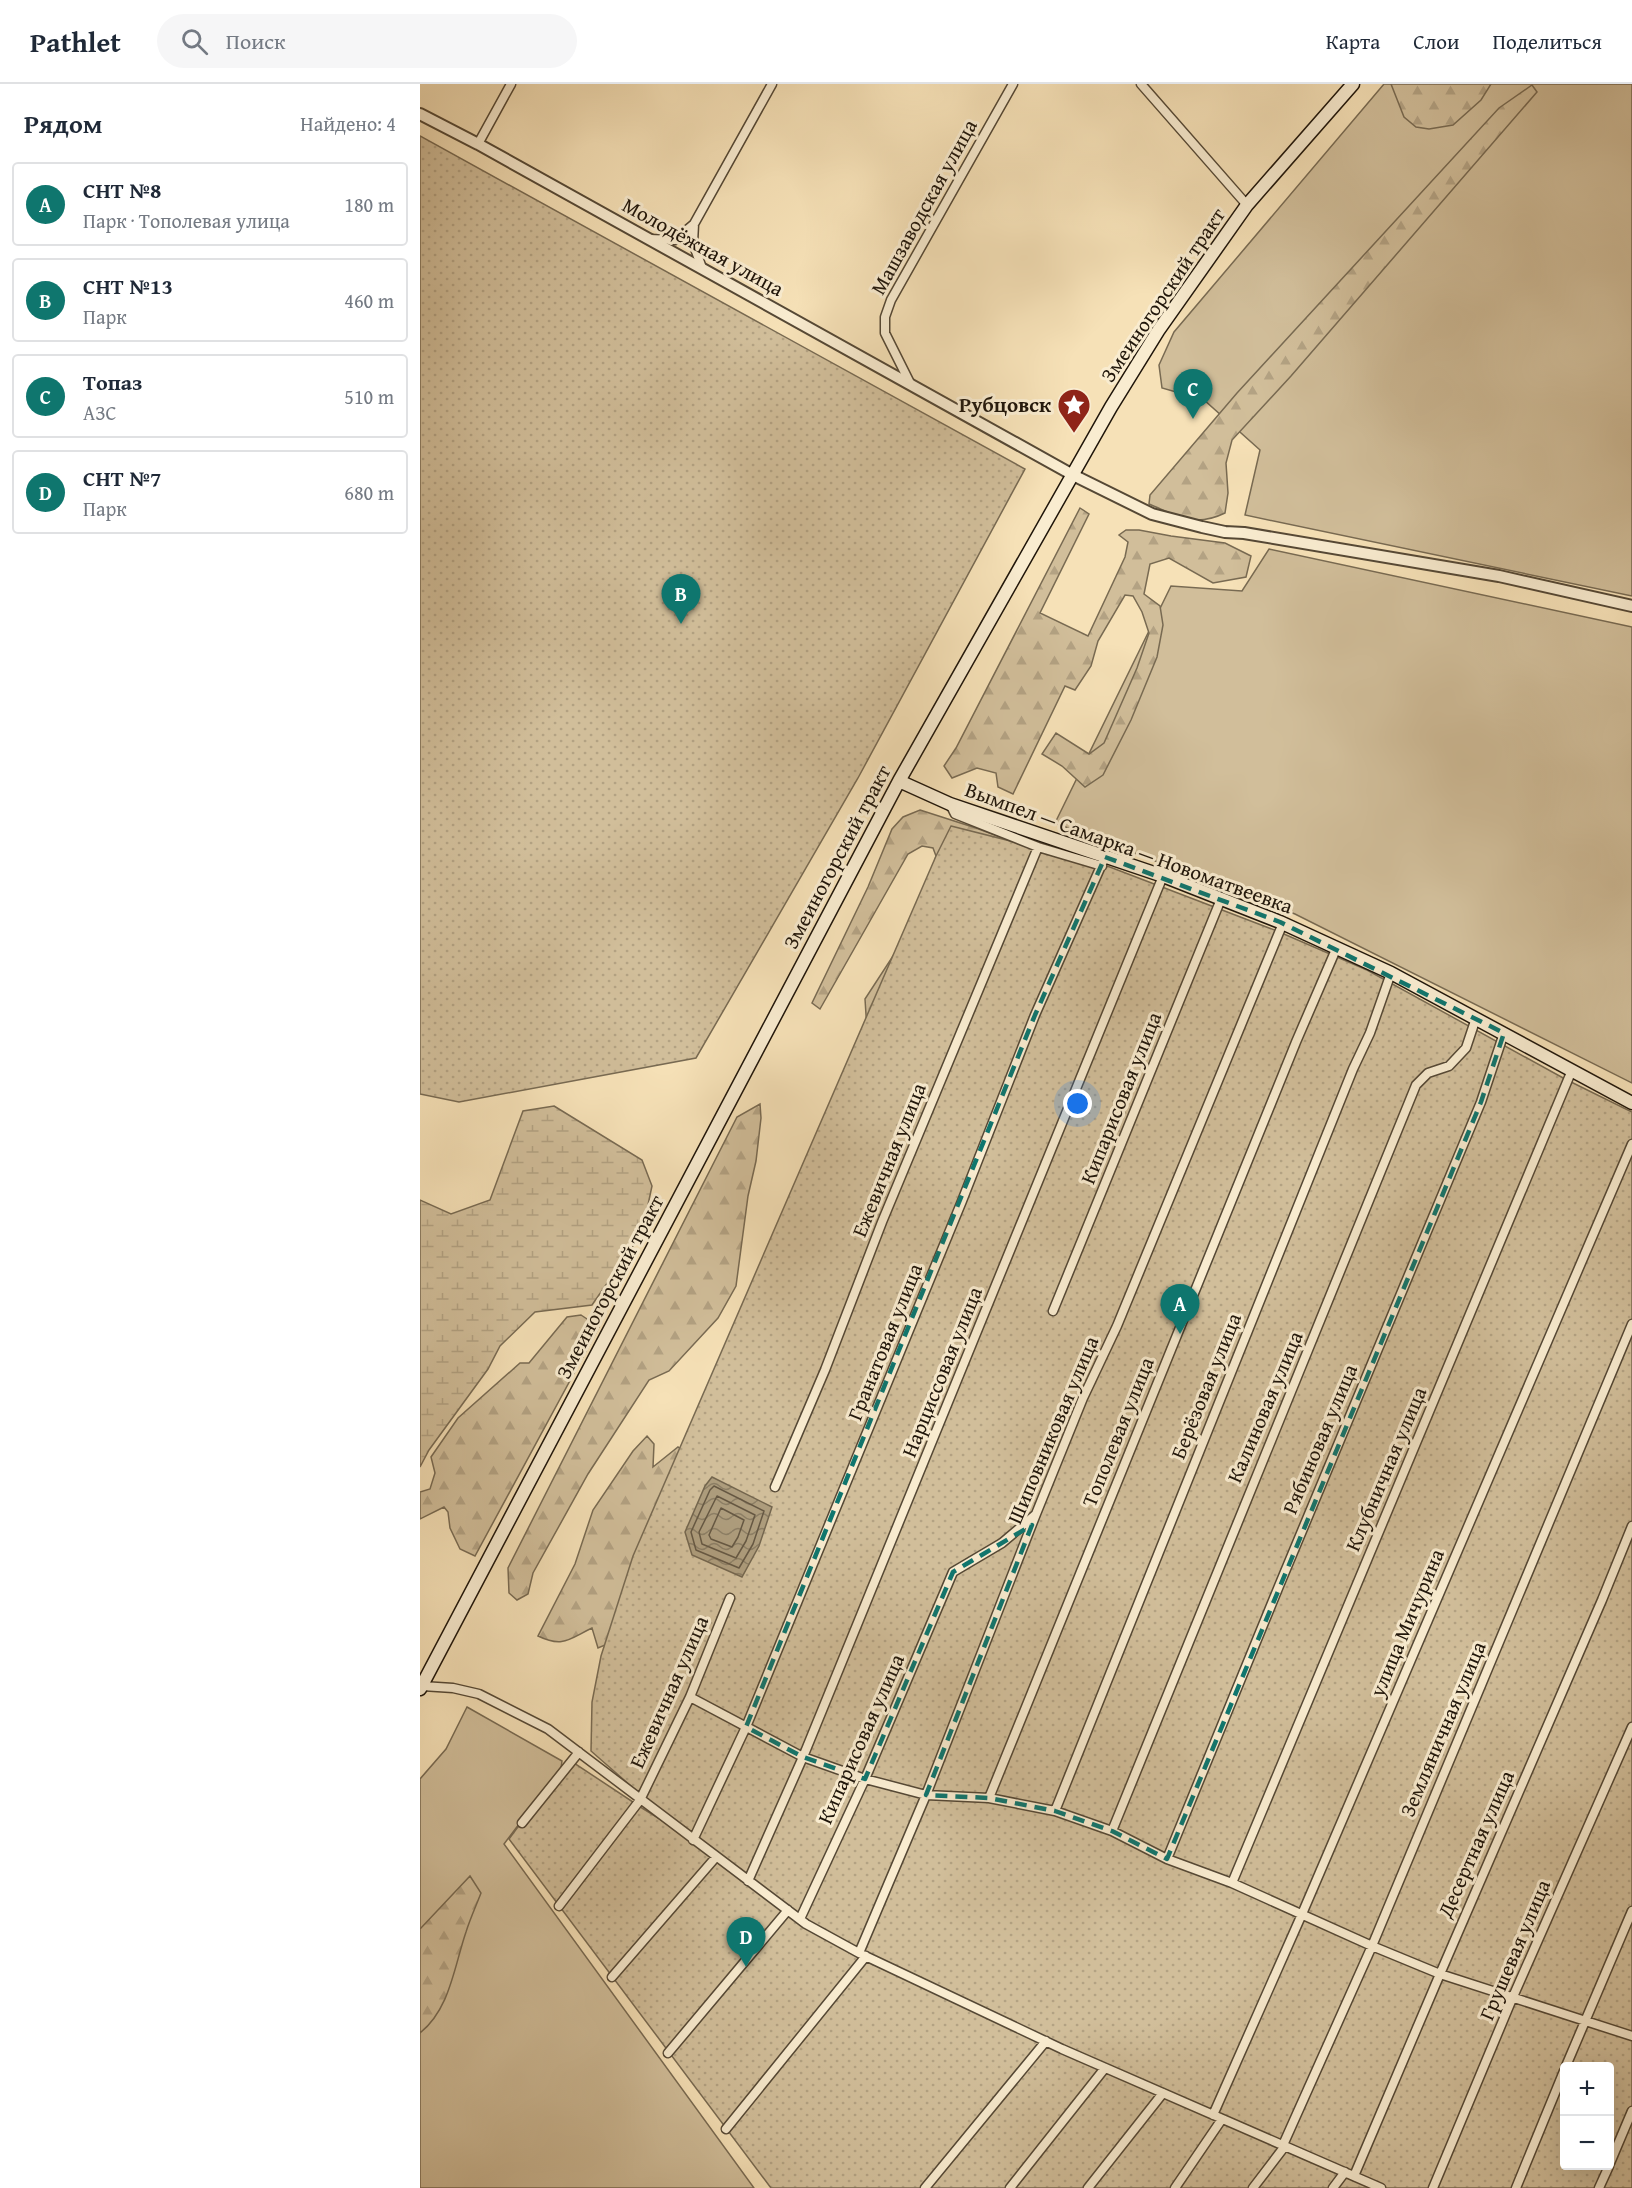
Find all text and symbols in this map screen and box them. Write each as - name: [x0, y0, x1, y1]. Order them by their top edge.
- search box: [157, 14, 577, 68]
- text: Pathlet: [30, 21, 121, 62]
- icon: search: [178, 25, 211, 58]
- text: Поиск: [226, 25, 286, 57]
- text: Карта: [1326, 26, 1380, 57]
- text: Слои: [1413, 26, 1459, 57]
- text: Поделиться: [1492, 26, 1602, 57]
- text: Рядом: [24, 104, 102, 143]
- text: Найдено: 4: [300, 109, 396, 138]
- street label: Машзаводская улица: [862, 113, 985, 300]
- text: СНТ №8: [83, 174, 162, 206]
- street label: Молодёжная улица: [617, 189, 790, 304]
- text: A: [39, 190, 52, 219]
- text: 180 m: [344, 190, 394, 219]
- street label: Змеиногорский тракт: [1093, 201, 1233, 388]
- text: Парк · Тополевая улица: [83, 206, 290, 235]
- text: СНТ №13: [83, 270, 173, 302]
- text: B: [39, 286, 52, 315]
- text: 460 m: [344, 286, 394, 315]
- text: Парк: [83, 302, 127, 331]
- text: Топаз: [83, 366, 142, 398]
- pin: C: [1174, 370, 1212, 419]
- text: C: [40, 382, 51, 411]
- text: 510 m: [344, 382, 394, 411]
- place icon: Рубцовск: [1056, 387, 1092, 434]
- place label: Рубцовск: [959, 389, 1052, 420]
- text: АЗС: [83, 398, 116, 427]
- text: СНТ №7: [83, 462, 162, 494]
- text: D: [39, 478, 52, 507]
- text: 680 m: [344, 478, 394, 507]
- text: Парк: [83, 494, 127, 523]
- pin: B: [662, 574, 700, 624]
- street label: Змеиногорский тракт: [775, 759, 898, 954]
- street label: Вымпел — Самарка — Новоматвеевка: [961, 774, 1297, 921]
- street label: Кипарисовая улица: [1072, 1007, 1169, 1189]
- street label: Ежевичная улица: [843, 1078, 934, 1242]
- your location: [1063, 1089, 1092, 1118]
- street label: Змеиногорский тракт: [548, 1189, 671, 1384]
- street label: Гранатовая улица: [839, 1259, 930, 1425]
- street label: Нарциссовая улица: [893, 1282, 990, 1462]
- pin: A: [1160, 1284, 1200, 1334]
- street label: Берёзовая улица: [1162, 1308, 1249, 1463]
- street label: Калиновая улица: [1219, 1326, 1310, 1487]
- street label: Шиповниковая улица: [999, 1331, 1106, 1529]
- street label: Тополевая улица: [1073, 1352, 1162, 1511]
- street label: Рябиновая улица: [1274, 1359, 1365, 1519]
- street label: Клубничная улица: [1337, 1382, 1434, 1556]
- street label: улица Мичурина: [1361, 1544, 1452, 1703]
- street label: Ежевичная улица: [621, 1611, 716, 1773]
- street label: Земляничная улица: [1392, 1636, 1494, 1821]
- street label: Кипарисовая улица: [809, 1649, 912, 1829]
- street label: Десертная улица: [1429, 1765, 1522, 1923]
- street label: Грушевая улица: [1471, 1875, 1558, 2025]
- pin: D: [726, 1918, 766, 1967]
- map controls: [1560, 2062, 1614, 2170]
- button: +: [1560, 2062, 1614, 2116]
- button: −: [1560, 2116, 1614, 2170]

